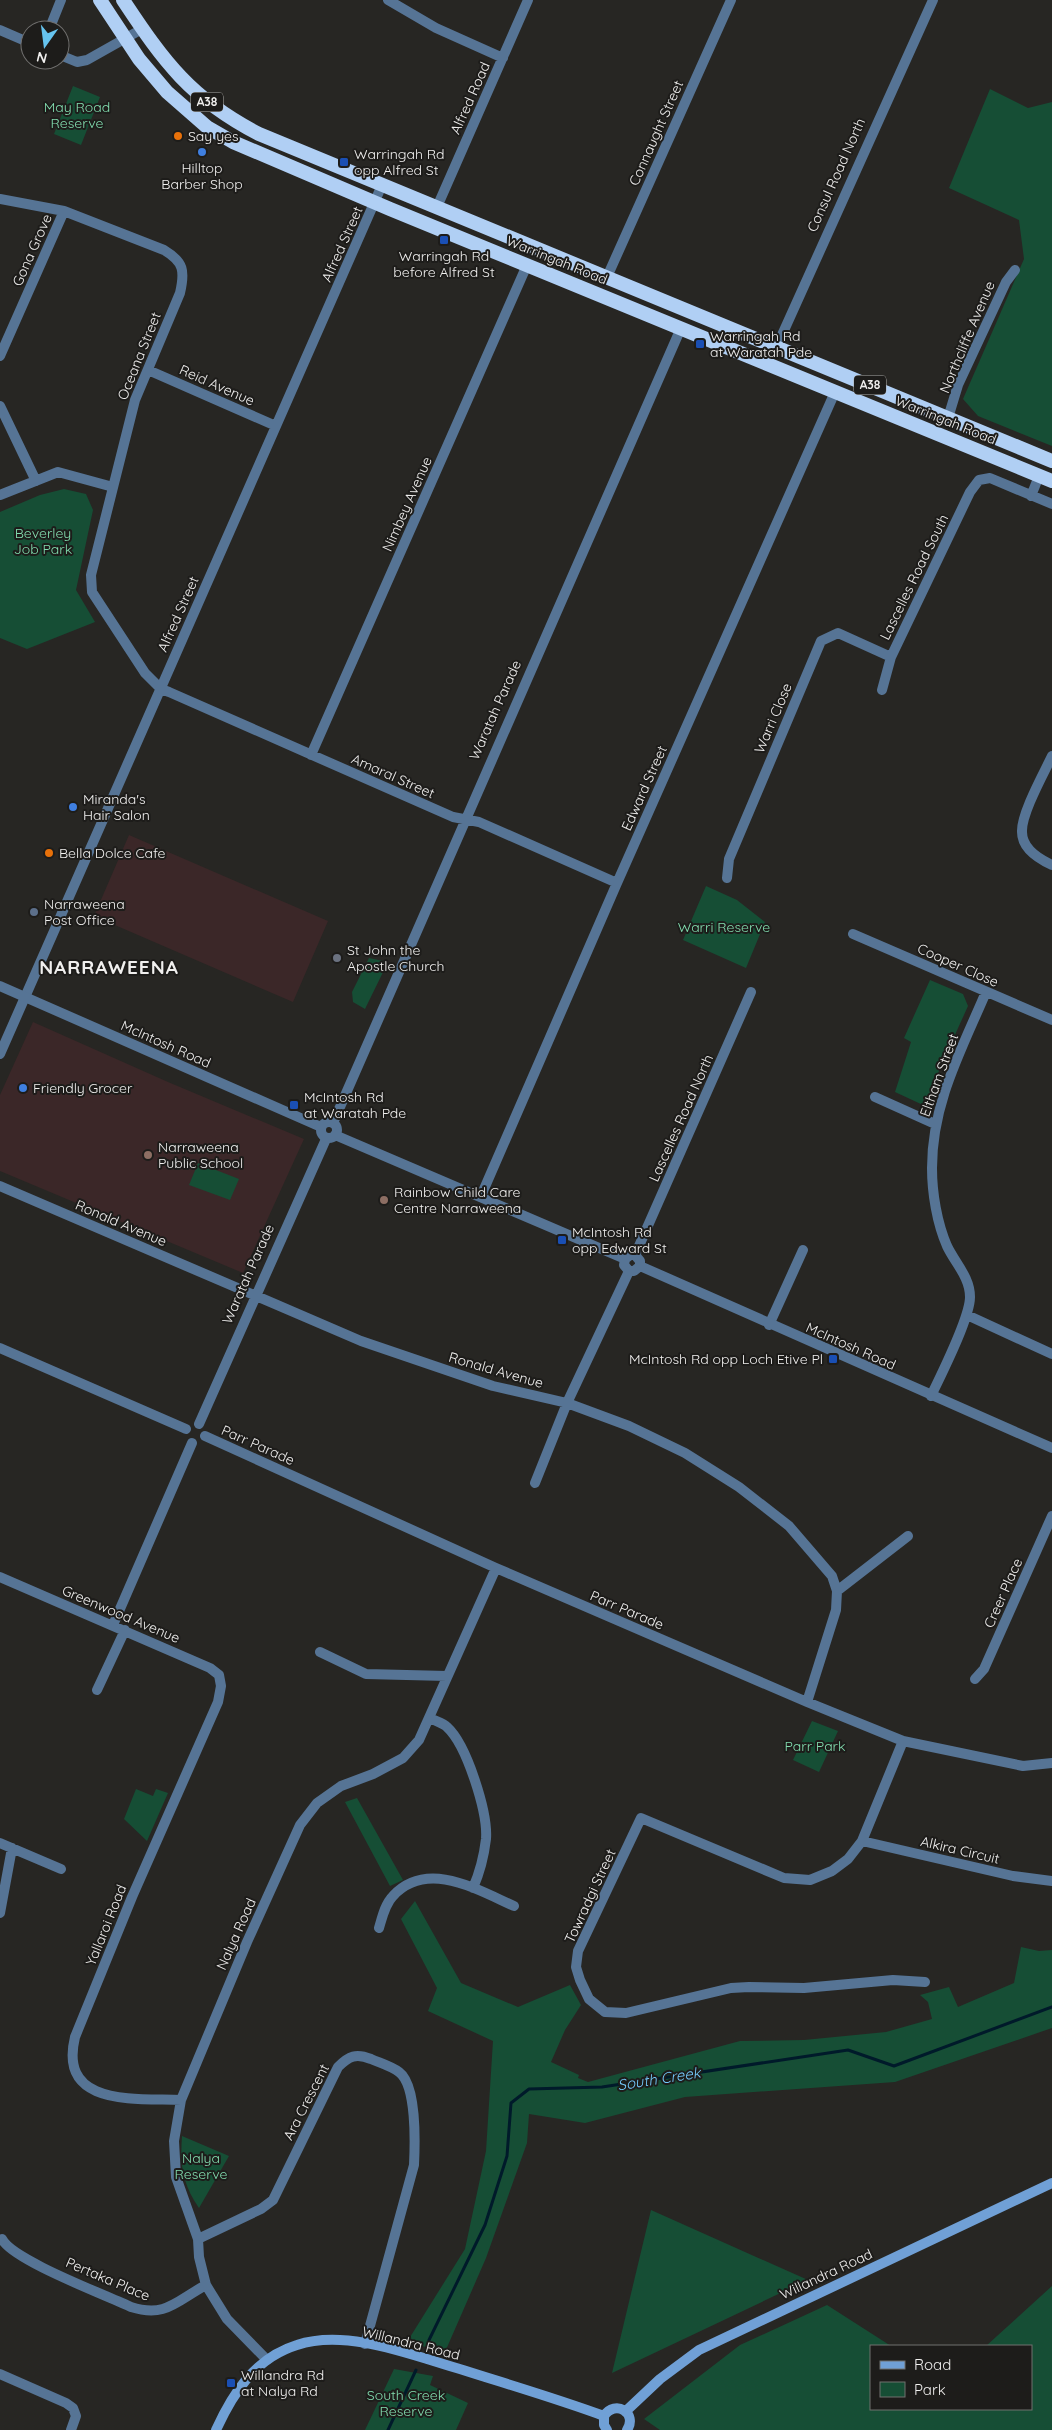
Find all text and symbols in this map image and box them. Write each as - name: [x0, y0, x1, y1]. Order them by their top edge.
- north arrow: [20, 20, 70, 70]
- text: N: [35, 48, 49, 68]
- street label: Alfred Road: [446, 59, 494, 137]
- street label: Connaught Street: [625, 77, 687, 188]
- road number: A38: [191, 92, 223, 111]
- park label: May Road Reserve: [44, 98, 110, 132]
- street label: Consul Road North: [803, 115, 869, 235]
- place label: Say yes: [188, 127, 238, 145]
- marker: Say yes: [172, 130, 184, 142]
- place label: Warringah Rd opp Alfred St: [354, 145, 444, 179]
- marker: Hilltop Barber Shop: [196, 146, 208, 158]
- marker: Warringah Rd opp Alfred St: [338, 156, 350, 168]
- place label: Hilltop Barber Shop: [161, 159, 243, 193]
- street label: Alfred Street: [317, 203, 367, 285]
- street label: Gona Grove: [8, 211, 56, 289]
- street label: Warringah Road: [504, 232, 610, 288]
- marker: Warringah Rd before Alfred St: [438, 234, 450, 246]
- place label: Warringah Rd before Alfred St: [393, 247, 495, 281]
- street label: Northcliffe Avenue: [935, 278, 999, 396]
- street label: Oceana Street: [113, 309, 165, 403]
- place label: Warringah Rd at Waratah Pde: [710, 327, 812, 361]
- marker: Warringah Rd at Waratah Pde: [694, 338, 706, 350]
- street label: Reid Avenue: [177, 360, 257, 410]
- road number: A38: [854, 376, 886, 394]
- street label: Warringah Road: [893, 392, 999, 448]
- street label: Nimbey Avenue: [378, 454, 436, 554]
- street label: Lascelles Road South: [876, 511, 952, 643]
- park label: Beverley Job Park: [14, 524, 72, 558]
- street label: Alfred Street: [153, 573, 203, 655]
- street label: Waratah Parade: [465, 657, 525, 763]
- street label: Warri Close: [750, 680, 796, 756]
- street label: Edward Street: [617, 743, 671, 833]
- street label: Amaral Street: [349, 750, 438, 802]
- place label: Miranda's Hair Salon: [83, 790, 150, 824]
- marker: Miranda's Hair Salon: [67, 801, 79, 813]
- place label: Bella Dolce Cafe: [59, 844, 166, 862]
- marker: Bella Dolce Cafe: [43, 847, 55, 859]
- place label: Narraweena Post Office: [44, 895, 125, 929]
- marker: Narraweena Post Office: [28, 906, 40, 918]
- park label: Warri Reserve: [678, 918, 770, 936]
- street label: Cooper Close: [915, 939, 1001, 991]
- place label: St John the Apostle Church: [347, 941, 444, 975]
- marker: St John the Apostle Church: [331, 952, 343, 964]
- district label: NARRAWEENA: [39, 955, 179, 979]
- street label: McIntosh Road: [118, 1016, 214, 1072]
- street label: Eltham Street: [916, 1031, 962, 1119]
- street label: Lascelles Road North: [645, 1052, 717, 1184]
- place label: Friendly Grocer: [33, 1079, 133, 1097]
- marker: Friendly Grocer: [17, 1082, 29, 1094]
- place label: McIntosh Rd at Waratah Pde: [304, 1088, 406, 1122]
- marker: McIntosh Rd at Waratah Pde: [288, 1099, 300, 1111]
- place label: Narraweena Public School: [158, 1138, 243, 1172]
- marker: Narraweena Public School: [142, 1149, 154, 1161]
- place label: Rainbow Child Care Centre Narraweena: [394, 1183, 521, 1217]
- marker: Rainbow Child Care Centre Narraweena: [378, 1194, 390, 1206]
- street label: Ronald Avenue: [73, 1196, 170, 1250]
- street label: Waratah Parade: [218, 1221, 278, 1327]
- place label: McIntosh Rd opp Edward St: [572, 1223, 667, 1257]
- marker: McIntosh Rd opp Edward St: [556, 1234, 568, 1246]
- street label: McIntosh Road: [803, 1318, 899, 1374]
- street label: Ronald Avenue: [447, 1348, 545, 1392]
- place label: McIntosh Rd opp Loch Etive Pl: [629, 1350, 823, 1368]
- marker: McIntosh Rd opp Loch Etive Pl: [827, 1353, 839, 1365]
- street label: Parr Parade: [219, 1421, 297, 1469]
- street label: Creer Place: [980, 1555, 1026, 1631]
- street label: Greenwood Avenue: [59, 1581, 183, 1647]
- street label: Parr Parade: [587, 1586, 667, 1634]
- park label: Parr Park: [785, 1737, 846, 1755]
- street label: Alkira Circuit: [919, 1832, 1001, 1868]
- street label: Towradgi Street: [560, 1846, 620, 1946]
- street label: Yallaroi Road: [82, 1882, 130, 1968]
- street label: Nalya Road: [212, 1895, 260, 1973]
- street label: Ara Crescent: [279, 2061, 333, 2143]
- water label: South Creek: [616, 2062, 704, 2094]
- park label: Nalya Reserve: [174, 2149, 228, 2183]
- street label: Willandra Road: [777, 2245, 875, 2303]
- street label: Pertaka Place: [63, 2253, 153, 2305]
- street label: Willandra Road: [360, 2322, 462, 2364]
- legend: [870, 2345, 1032, 2410]
- text: Road: [914, 2355, 951, 2374]
- place label: Willandra Rd at Nalya Rd: [241, 2366, 324, 2400]
- marker: Willandra Rd at Nalya Rd: [225, 2377, 237, 2389]
- text: Park: [914, 2380, 946, 2399]
- park label: South Creek Reserve: [367, 2386, 445, 2420]

